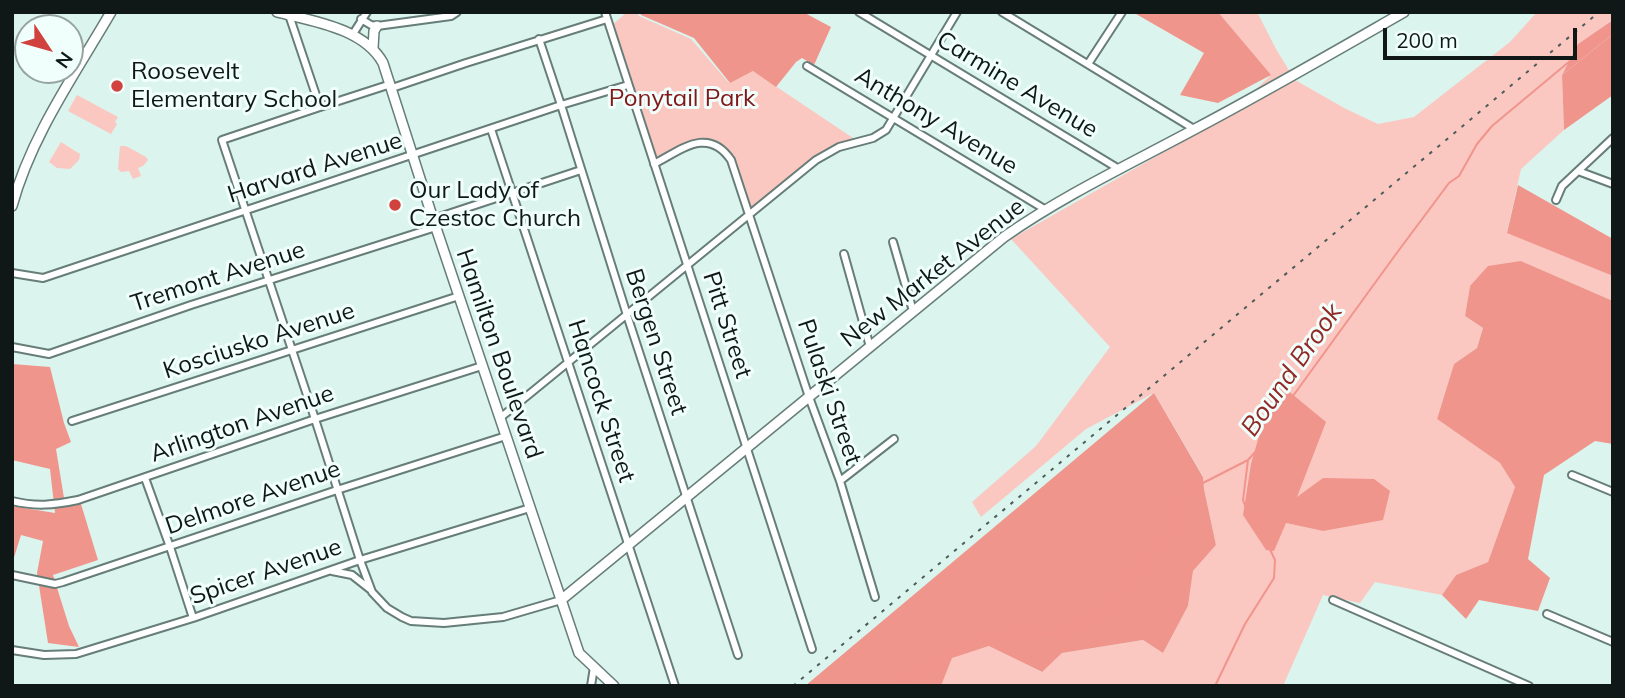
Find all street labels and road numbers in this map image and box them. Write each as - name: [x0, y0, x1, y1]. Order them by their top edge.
- street label: Carmine Avenue: [931, 26, 1103, 144]
- street label: Anthony Avenue: [850, 61, 1022, 181]
- street label: Harvard Avenue: [224, 126, 406, 210]
- street label: New Market Avenue: [835, 192, 1031, 354]
- street label: Tremont Avenue: [127, 235, 309, 319]
- street label: Hamilton Boulevard: [450, 245, 548, 463]
- street label: Bergen Street: [619, 265, 693, 419]
- street label: Pitt Street: [696, 268, 758, 382]
- street label: Kosciusko Avenue: [160, 296, 358, 386]
- street label: Pulaski Street: [791, 315, 867, 469]
- street label: Hancock Street: [561, 316, 641, 486]
- street label: Arlington Avenue: [146, 379, 338, 469]
- street label: Delmore Avenue: [162, 455, 344, 541]
- street label: Spicer Avenue: [186, 533, 346, 611]

